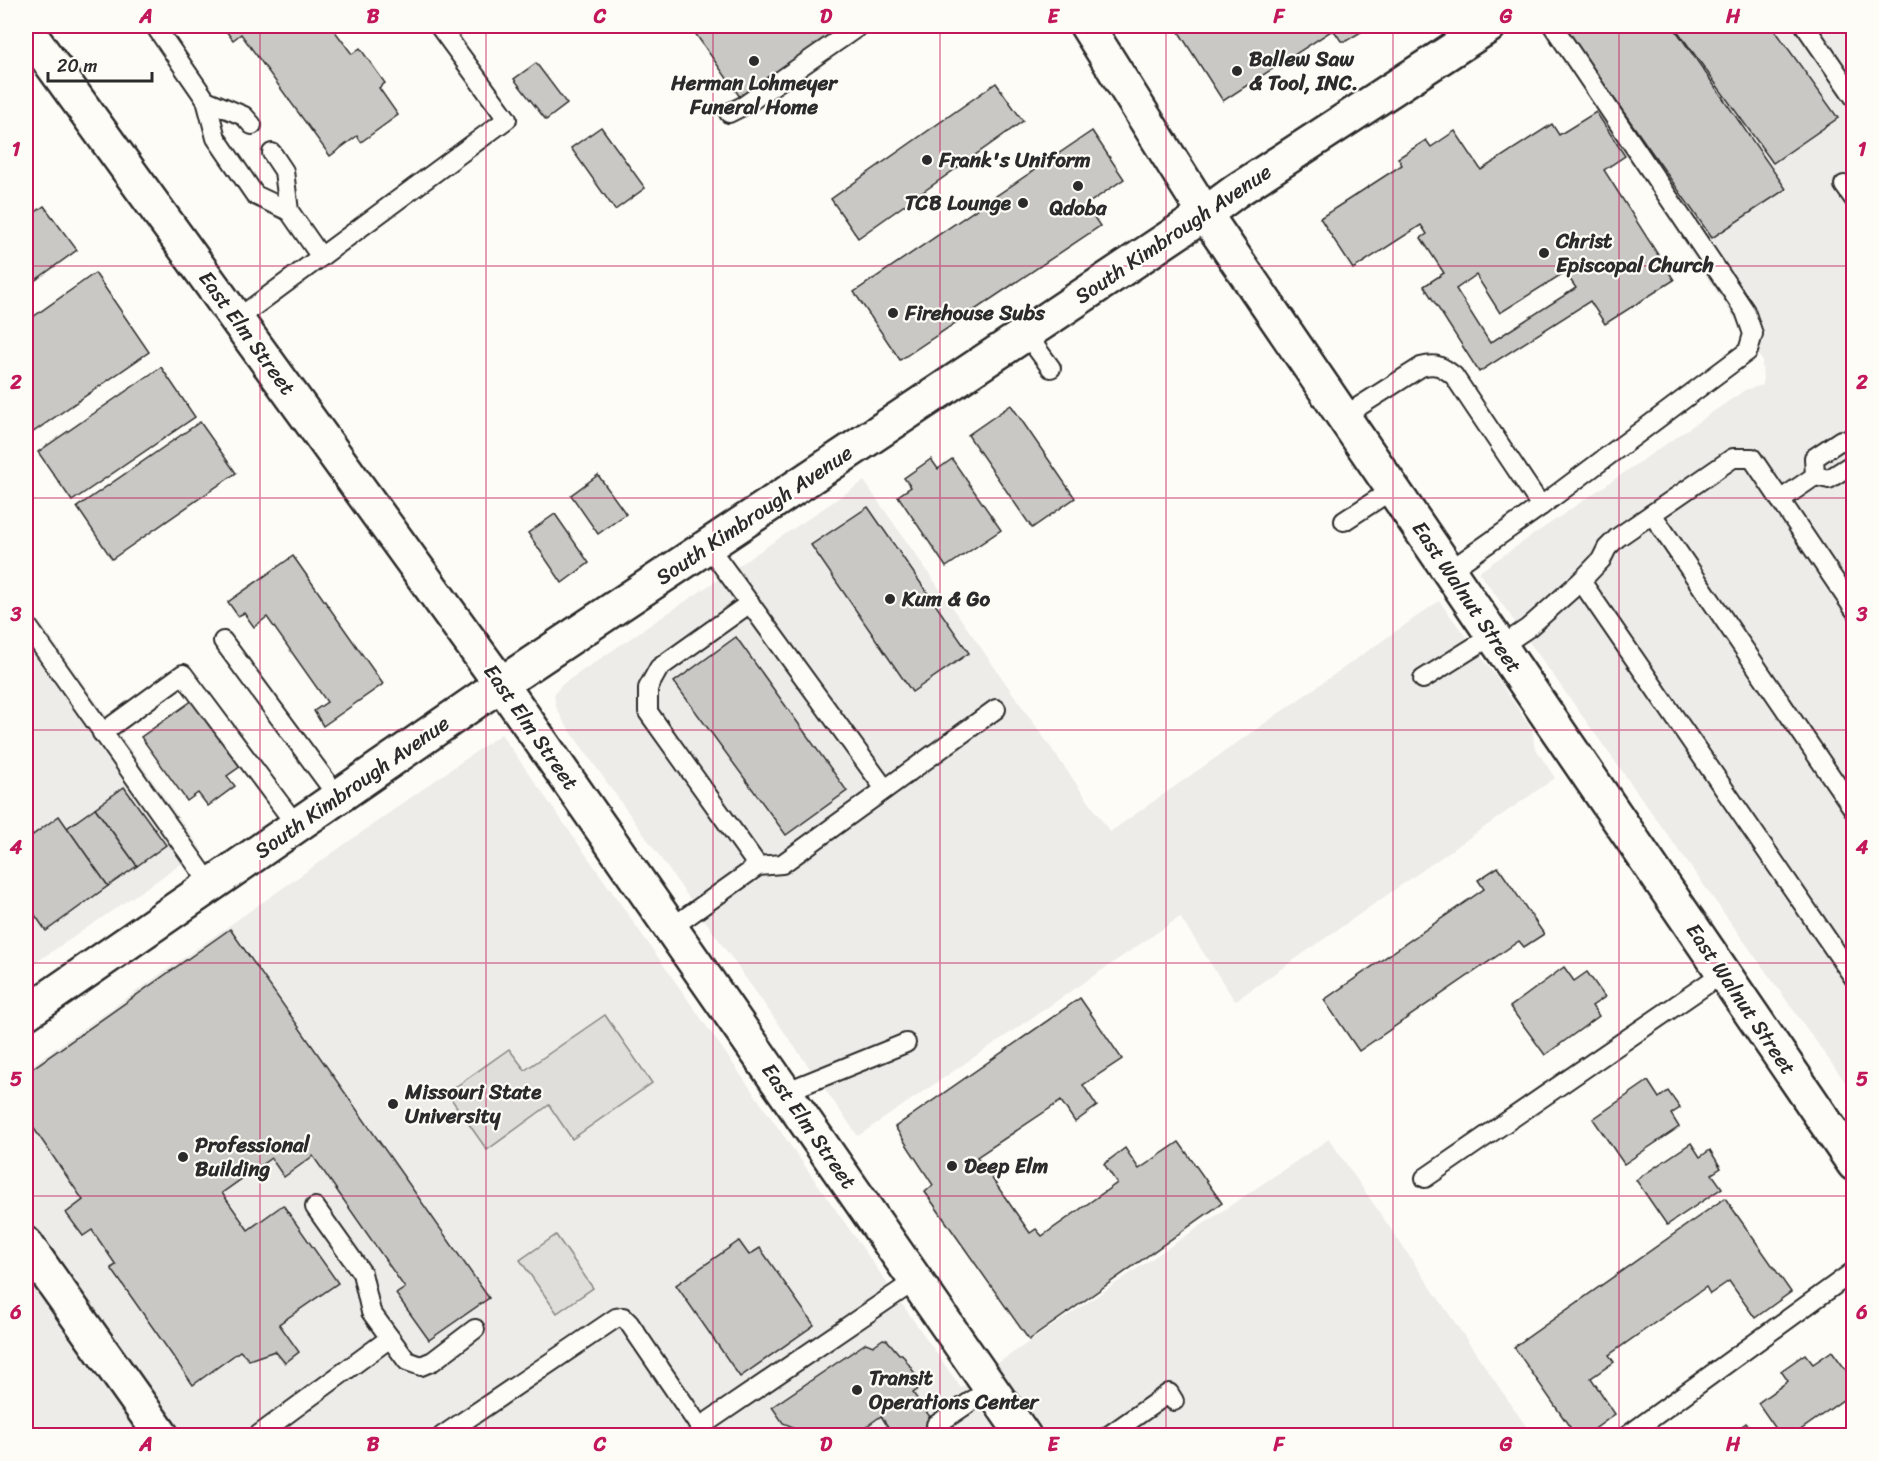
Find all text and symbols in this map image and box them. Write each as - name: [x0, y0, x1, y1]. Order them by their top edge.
- text: A: [138, 0, 153, 34]
- text: B: [367, 0, 380, 34]
- text: C: [593, 0, 607, 34]
- text: D: [820, 0, 833, 34]
- text: E: [1047, 0, 1060, 34]
- text: F: [1273, 0, 1286, 34]
- text: G: [1499, 0, 1513, 34]
- text: H: [1725, 0, 1741, 34]
- place label: Ballew Saw & Tool, INC.: [1249, 40, 1358, 102]
- scale bar: [48, 45, 152, 83]
- text: 20 m: [57, 50, 97, 82]
- marker: Herman Lohmeyer Funeral Home: [747, 54, 761, 68]
- place label: Herman Lohmeyer Funeral Home: [670, 64, 839, 126]
- marker: Ballew Saw & Tool, INC.: [1230, 64, 1244, 78]
- text: 1: [12, 132, 21, 167]
- text: 1: [1858, 132, 1867, 167]
- place label: Frank's Uniform: [938, 141, 1091, 179]
- marker: Frank's Uniform: [920, 153, 934, 167]
- street label: South Kimbrough Avenue: [1066, 153, 1280, 315]
- marker: Qdoba: [1071, 179, 1085, 193]
- place label: TCB Lounge: [905, 184, 1012, 222]
- place label: Qdoba: [1049, 189, 1108, 227]
- marker: TCB Lounge: [1016, 196, 1030, 210]
- place label: Christ Episcopal Church: [1555, 222, 1714, 284]
- marker: Christ Episcopal Church: [1537, 246, 1551, 260]
- street label: East Elm Street: [188, 262, 306, 404]
- place label: Firehouse Subs: [904, 294, 1045, 332]
- marker: Firehouse Subs: [886, 306, 900, 320]
- text: 2: [9, 365, 22, 400]
- text: 2: [1855, 365, 1868, 400]
- street label: South Kimbrough Avenue: [647, 434, 861, 596]
- street label: East Walnut Street: [1402, 513, 1532, 681]
- place label: Kum & Go: [901, 580, 990, 618]
- marker: Kum & Go: [883, 592, 897, 606]
- text: 3: [10, 597, 22, 632]
- text: 3: [1856, 597, 1868, 632]
- street label: East Elm Street: [473, 656, 589, 798]
- street label: South Kimbrough Avenue: [246, 705, 458, 869]
- text: 4: [9, 830, 23, 865]
- text: 4: [1855, 830, 1869, 865]
- street label: East Walnut Street: [1676, 915, 1806, 1083]
- street label: East Elm Street: [751, 1055, 867, 1197]
- text: 5: [10, 1062, 22, 1097]
- text: 5: [1856, 1062, 1868, 1097]
- place label: Missouri State University: [404, 1073, 542, 1135]
- marker: Missouri State University: [386, 1097, 400, 1111]
- place label: Professional Building: [195, 1126, 311, 1188]
- place label: Deep Elm: [964, 1147, 1048, 1185]
- marker: Professional Building: [176, 1150, 190, 1164]
- marker: Deep Elm: [945, 1159, 959, 1173]
- text: 6: [9, 1295, 22, 1330]
- text: 6: [1855, 1295, 1868, 1330]
- place label: Transit Operations Center: [869, 1359, 1041, 1421]
- marker: Transit Operations Center: [850, 1383, 864, 1397]
- text: A: [138, 1427, 153, 1461]
- text: B: [367, 1427, 380, 1461]
- text: C: [593, 1427, 607, 1461]
- text: D: [820, 1427, 833, 1461]
- text: E: [1047, 1427, 1060, 1461]
- text: F: [1273, 1427, 1286, 1461]
- text: G: [1499, 1427, 1513, 1461]
- text: H: [1725, 1427, 1741, 1461]

